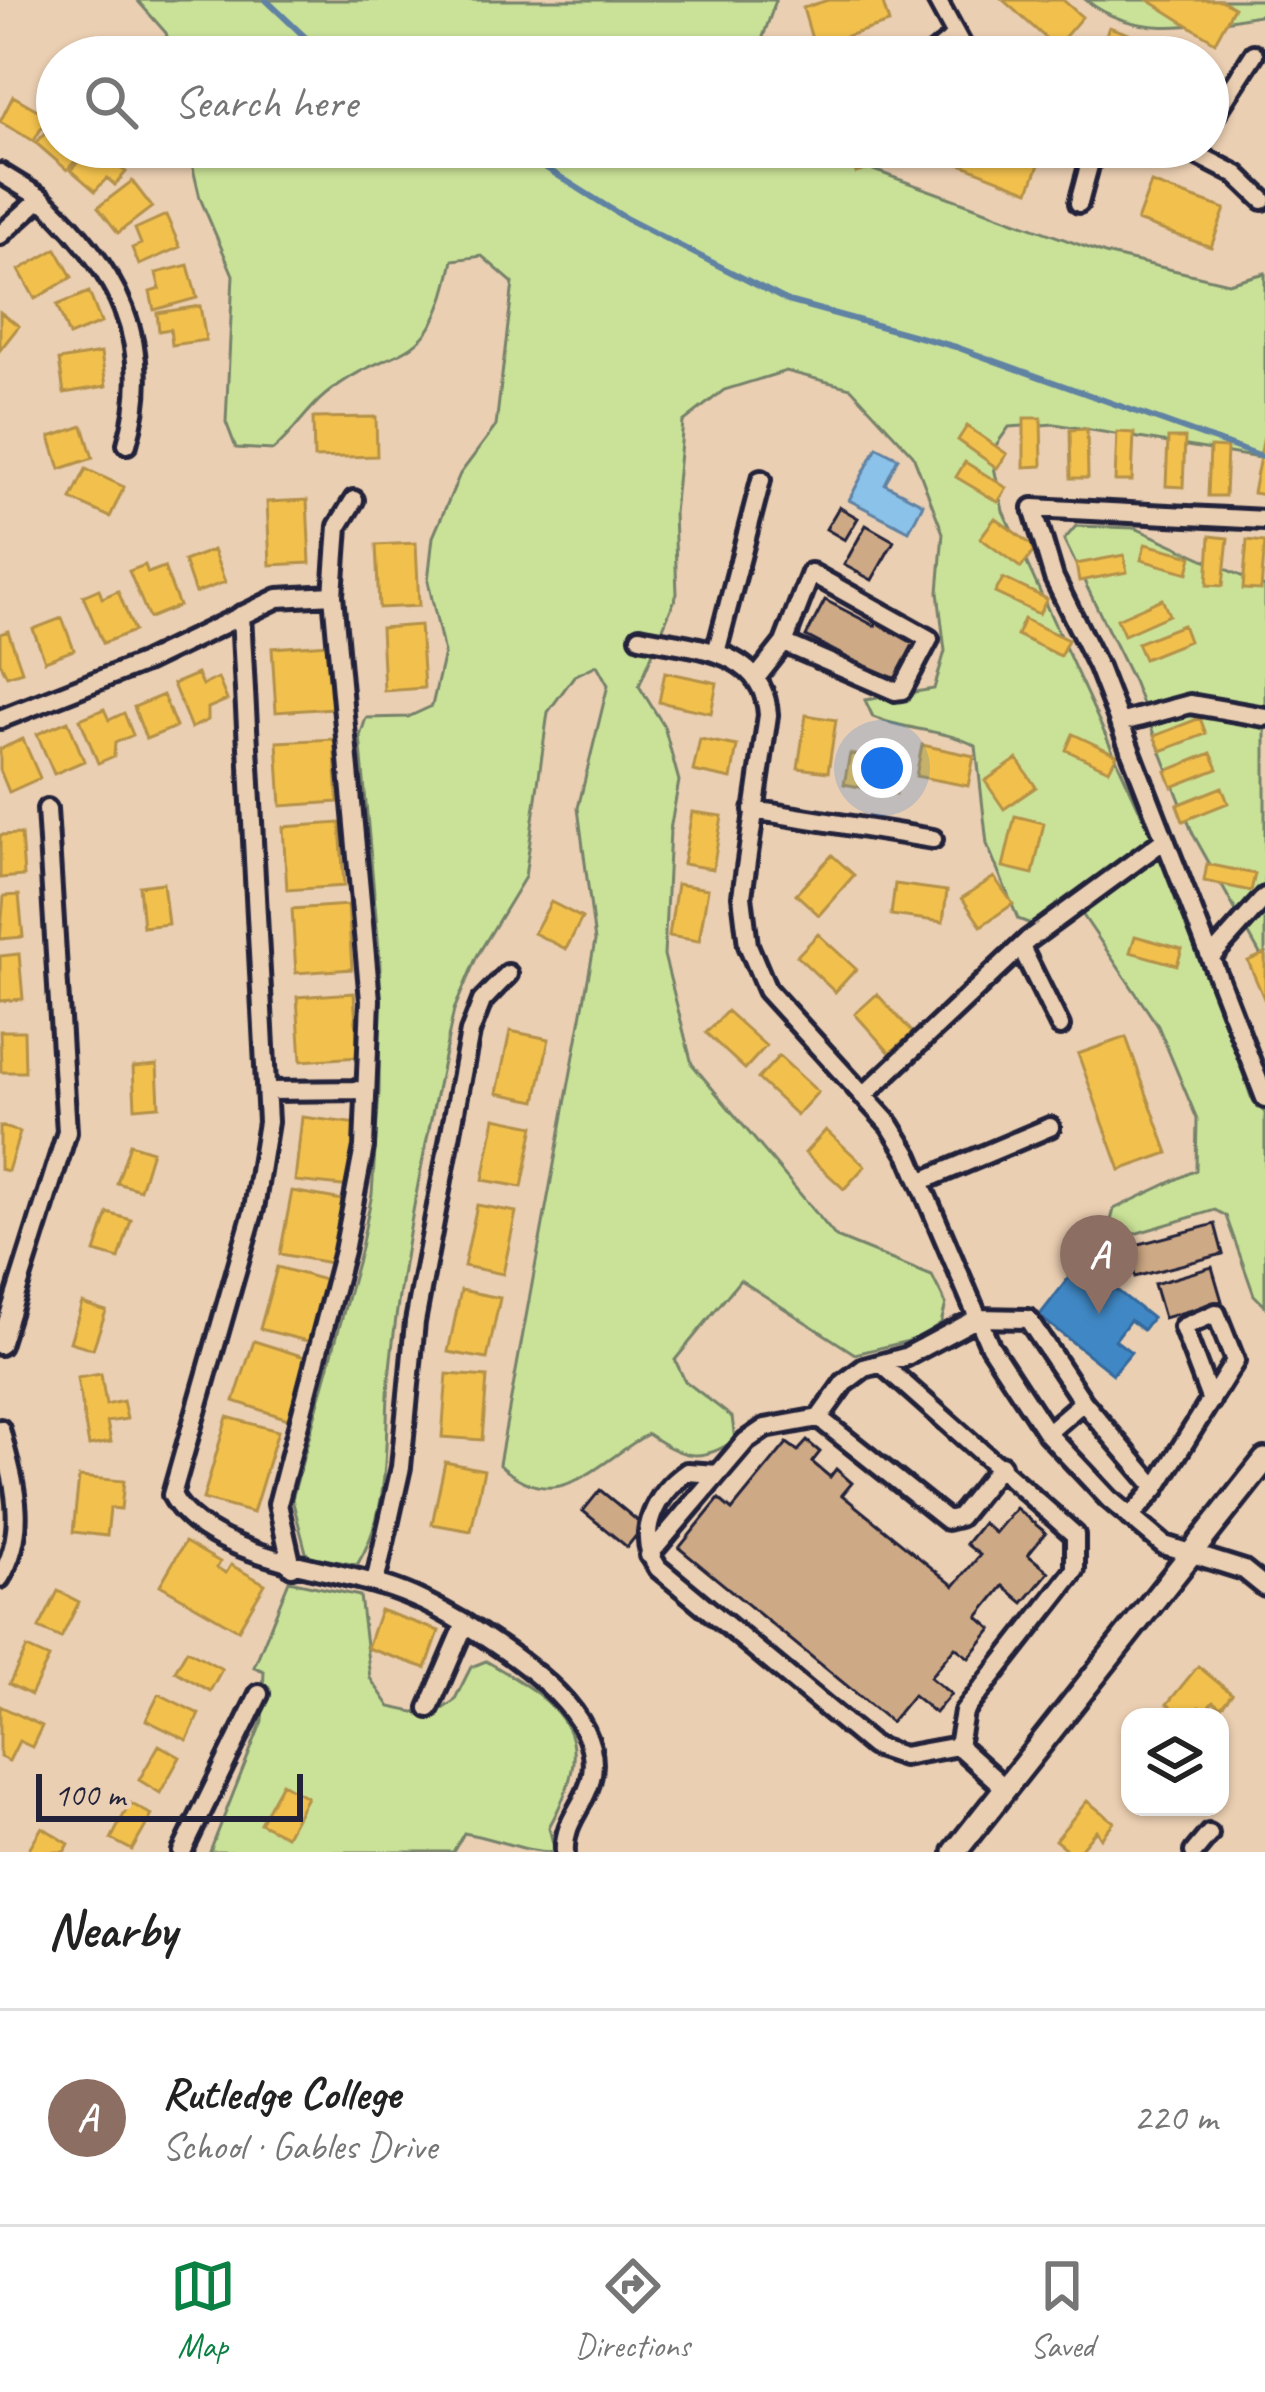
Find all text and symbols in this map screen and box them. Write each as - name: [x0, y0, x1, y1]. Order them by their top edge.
- search box: [36, 36, 1229, 168]
- icon: search: [78, 69, 144, 135]
- text: Search here: [174, 74, 357, 131]
- your location: [852, 738, 912, 798]
- pin: A: [1060, 1215, 1138, 1314]
- map controls: [1121, 1708, 1229, 1816]
- button: layers: [1121, 1708, 1229, 1816]
- scale bar: [36, 1768, 303, 1821]
- text: 100 m: [54, 1774, 125, 1816]
- text: Nearby: [48, 1898, 176, 1962]
- text: Rutledge College: [162, 2065, 400, 2122]
- text: A: [77, 2093, 97, 2142]
- text: 220 m: [1133, 2093, 1217, 2142]
- text: School · Gables Drive: [162, 2122, 437, 2171]
- tab: Map: [170, 2253, 236, 2367]
- tab: Directions: [575, 2253, 690, 2367]
- tab: Saved: [1029, 2253, 1095, 2367]

